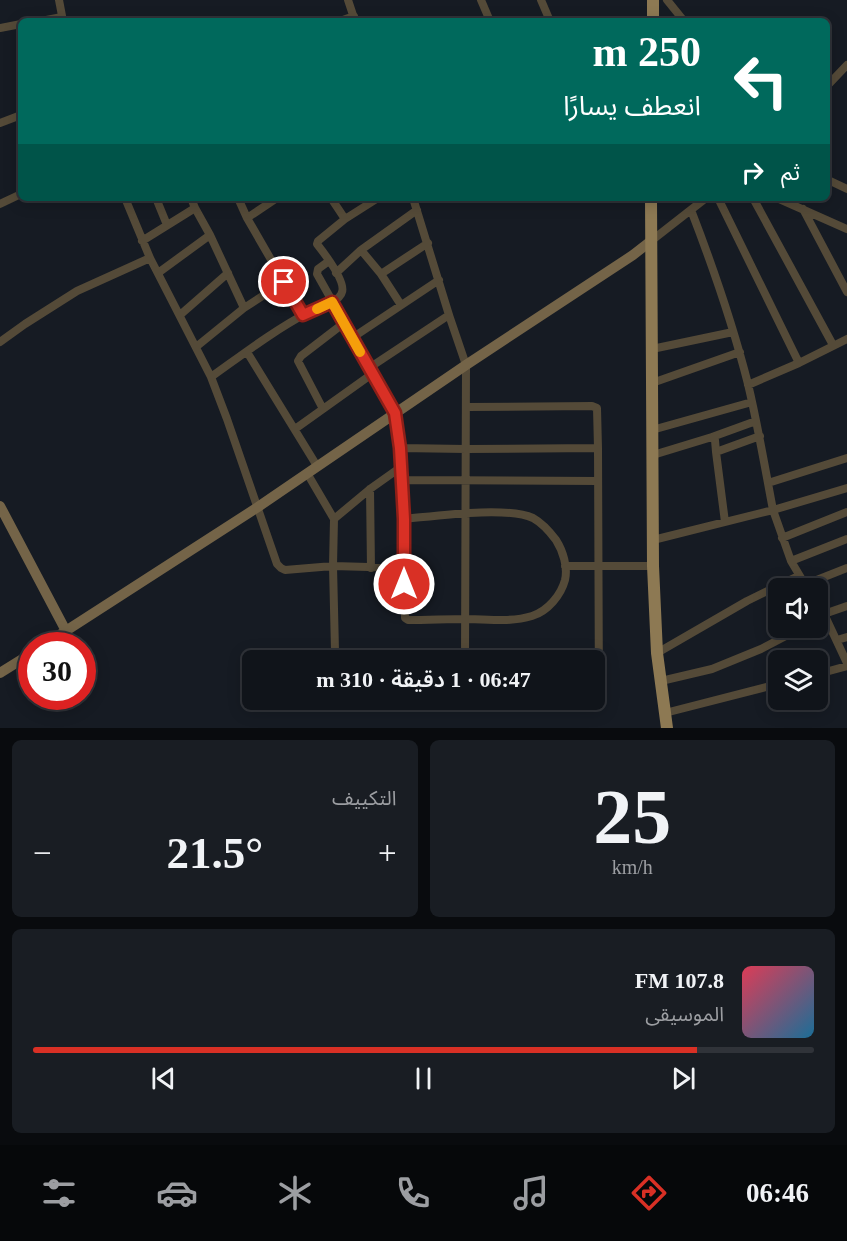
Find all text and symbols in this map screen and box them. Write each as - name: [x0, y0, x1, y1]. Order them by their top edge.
- text: 250 m: [593, 29, 701, 75]
- icon: left: [722, 42, 800, 120]
- text: انعطف يسارًا: [563, 91, 701, 121]
- icon: right: [736, 156, 769, 189]
- text: ثم: [781, 160, 800, 185]
- pin: [258, 256, 309, 307]
- icon: arrive: [267, 265, 300, 298]
- position arrow: [372, 552, 436, 616]
- map controls: [768, 578, 828, 710]
- button: sound: [768, 578, 828, 638]
- speed limit sign: 30: [18, 632, 96, 710]
- button: layers: [768, 650, 828, 710]
- text: 06:47 · 1 دقيقة · 310 m: [316, 667, 531, 692]
- text: 25: [593, 773, 671, 860]
- text: التكييف: [332, 787, 397, 809]
- text: 21.5°: [166, 828, 263, 878]
- text: −: [33, 835, 52, 871]
- text: +: [378, 835, 397, 871]
- text: km/h: [612, 856, 653, 878]
- text: 107.8 FM: [635, 968, 724, 993]
- text: الموسيقى: [645, 1003, 724, 1025]
- icon: previous: [147, 1062, 180, 1095]
- icon: pause: [407, 1062, 440, 1095]
- icon: next: [667, 1062, 700, 1095]
- icon: filters: [38, 1172, 80, 1214]
- icon: car: [156, 1172, 198, 1214]
- icon: climate: [274, 1172, 316, 1214]
- icon: phone: [392, 1172, 434, 1214]
- icon: music: [510, 1172, 552, 1214]
- icon: directions: [628, 1172, 670, 1214]
- text: 06:46: [746, 1178, 809, 1208]

